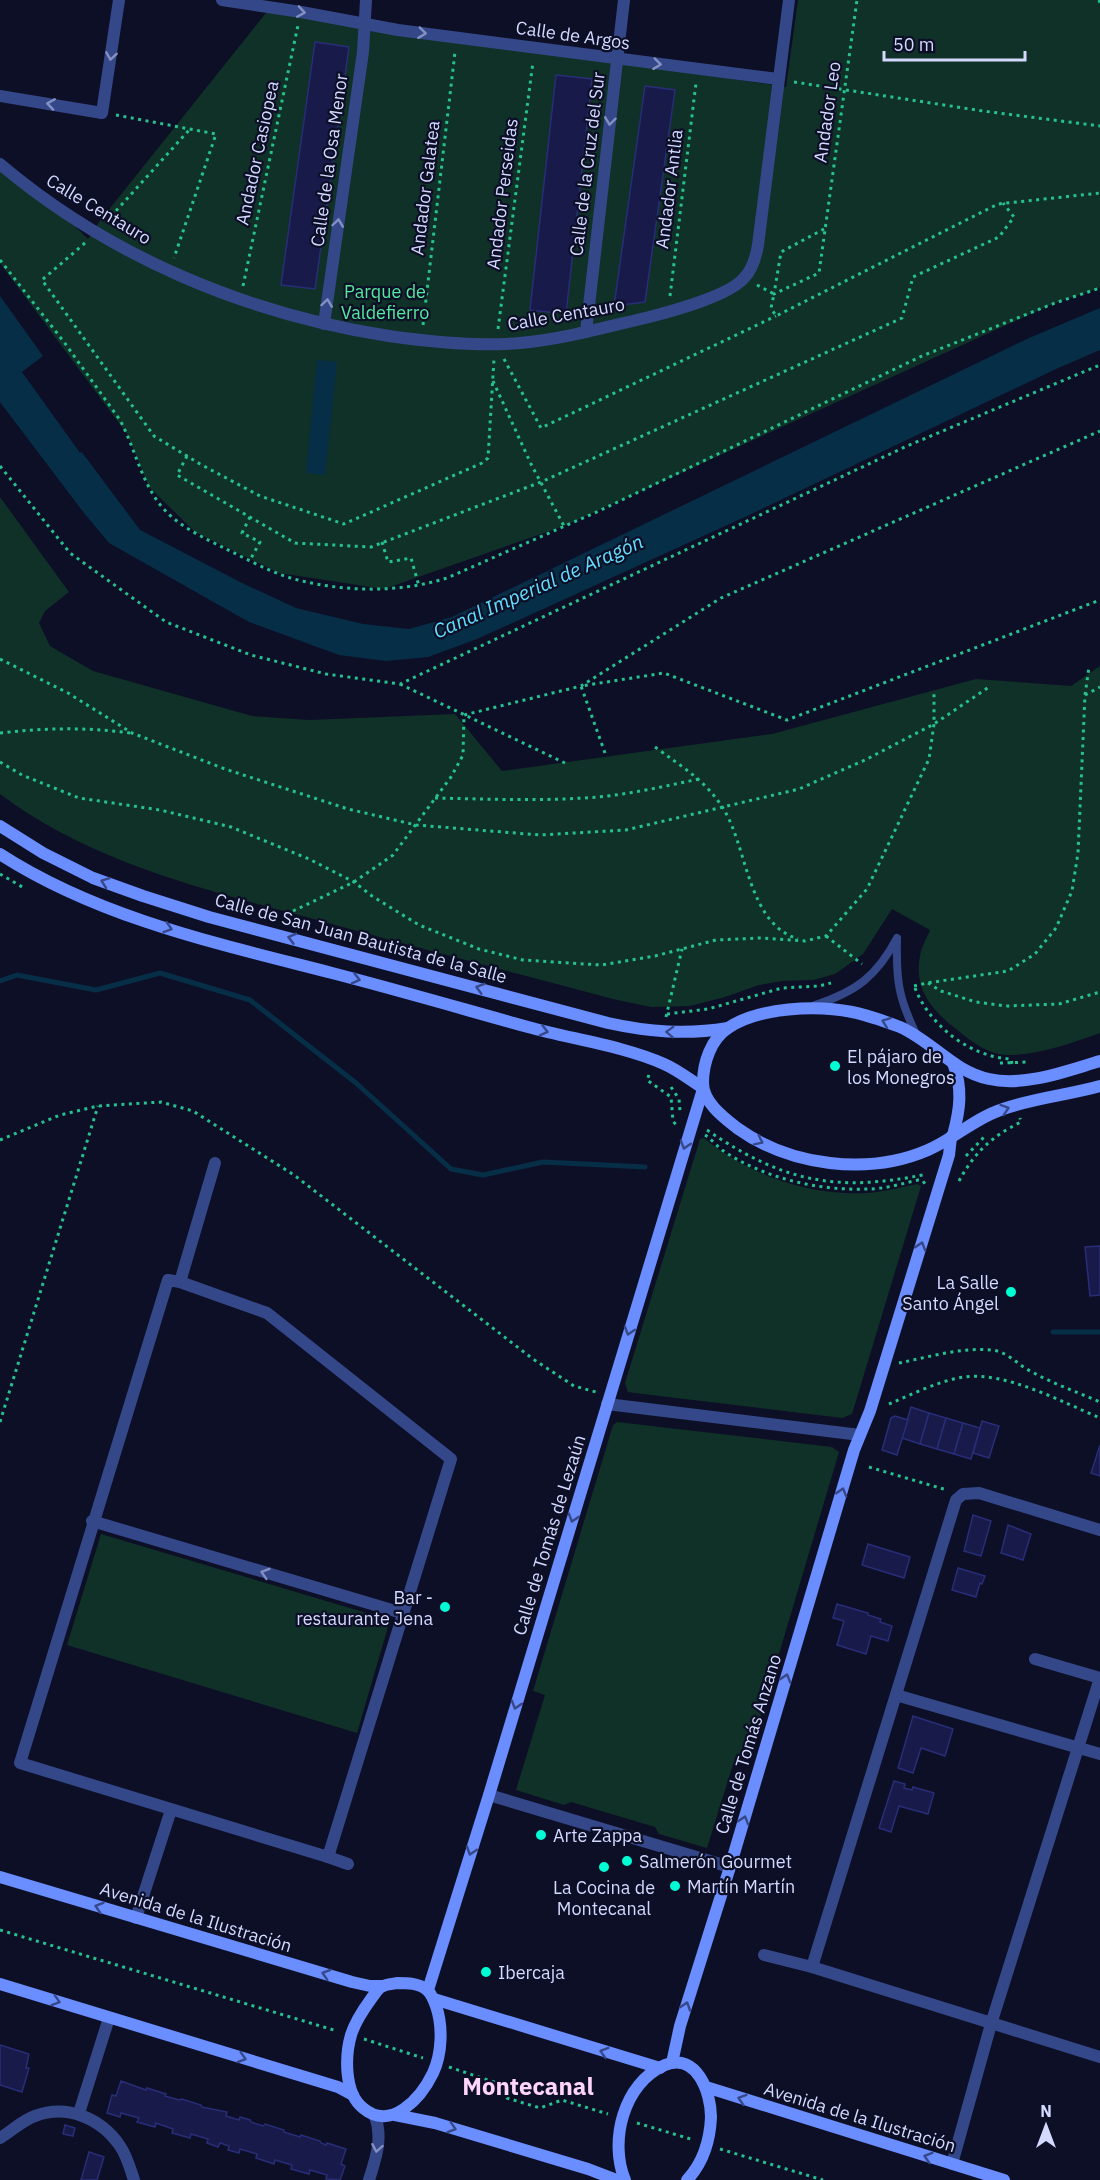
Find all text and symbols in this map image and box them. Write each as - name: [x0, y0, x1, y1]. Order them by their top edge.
- one-way arrow: [295, 5, 305, 18]
- street label: Calle de Argos: [514, 16, 632, 54]
- scale bar: [884, 24, 1025, 62]
- one-way arrow: [417, 27, 426, 39]
- text: 50 m: [893, 33, 935, 56]
- one-way arrow: [105, 52, 117, 61]
- one-way arrow: [652, 57, 661, 70]
- street label: Andador Leo: [809, 60, 845, 164]
- street label: Calle de la Cruz del Sur: [564, 70, 610, 257]
- street label: Calle de la Osa Menor: [305, 72, 353, 248]
- street label: Andador Casiopea: [230, 78, 284, 227]
- one-way arrow: [46, 98, 56, 111]
- one-way arrow: [604, 116, 617, 125]
- street label: Andador Perseidas: [481, 117, 523, 271]
- street label: Andador Galatea: [405, 119, 445, 257]
- street label: Andador Antlia: [650, 128, 688, 250]
- street label: Calle Centauro: [42, 169, 156, 249]
- one-way arrow: [332, 219, 344, 228]
- park label: Parque de Valdefierro: [341, 280, 429, 324]
- street label: Calle Centauro: [506, 292, 626, 336]
- one-way arrow: [320, 298, 332, 307]
- water label: Canal Imperial de Aragón: [429, 527, 647, 645]
- one-way arrow: [100, 877, 111, 889]
- street label: Calle de San Juan Bautista de la Salle: [212, 888, 510, 988]
- one-way arrow: [162, 921, 173, 933]
- one-way arrow: [287, 933, 297, 946]
- one-way arrow: [351, 972, 361, 985]
- one-way arrow: [475, 983, 486, 995]
- one-way arrow: [881, 1017, 892, 1030]
- one-way arrow: [539, 1024, 549, 1037]
- one-way arrow: [665, 1026, 674, 1039]
- place label: El pájaro de los Monegros: [847, 1045, 955, 1089]
- marker: El pájaro de los Monegros: [828, 1059, 842, 1073]
- one-way arrow: [999, 1104, 1010, 1116]
- one-way arrow: [753, 1134, 764, 1145]
- one-way arrow: [680, 1139, 692, 1150]
- one-way arrow: [914, 1241, 926, 1252]
- place label: La Salle Santo Ángel: [902, 1271, 999, 1315]
- marker: La Salle Santo Ángel: [1004, 1285, 1018, 1299]
- one-way arrow: [624, 1325, 636, 1336]
- street label: Calle de Tomás de Lezaún: [508, 1432, 590, 1638]
- one-way arrow: [835, 1487, 847, 1497]
- one-way arrow: [568, 1512, 580, 1523]
- one-way arrow: [260, 1568, 271, 1580]
- place label: Bar - restaurante Jena: [296, 1586, 433, 1630]
- marker: Bar - restaurante Jena: [438, 1600, 452, 1614]
- street label: Calle de Tomás Anzano: [710, 1651, 786, 1837]
- one-way arrow: [779, 1673, 792, 1683]
- one-way arrow: [511, 1699, 523, 1710]
- one-way arrow: [737, 1815, 749, 1826]
- place label: Arte Zappa: [553, 1824, 643, 1847]
- marker: Arte Zappa: [534, 1828, 548, 1842]
- one-way arrow: [466, 1845, 479, 1856]
- place label: Salmerón Gourmet: [639, 1850, 792, 1873]
- marker: Salmerón Gourmet: [620, 1854, 634, 1868]
- marker: La Cocina de Montecanal: [597, 1860, 611, 1874]
- place label: Martín Martín: [687, 1875, 795, 1898]
- place label: La Cocina de Montecanal: [553, 1876, 655, 1920]
- street label: Avenida de la Ilustración: [97, 1877, 295, 1957]
- marker: Martín Martín: [668, 1879, 682, 1893]
- one-way arrow: [94, 1902, 105, 1914]
- place label: Ibercaja: [498, 1961, 565, 1984]
- marker: Ibercaja: [479, 1965, 493, 1979]
- one-way arrow: [321, 1969, 332, 1981]
- one-way arrow: [50, 1994, 61, 2006]
- one-way arrow: [679, 2001, 691, 2012]
- one-way arrow: [599, 2047, 610, 2059]
- one-way arrow: [236, 2051, 247, 2063]
- district label: Montecanal: [462, 2070, 594, 2102]
- street label: Avenida de la Ilustración: [761, 2077, 959, 2157]
- one-way arrow: [737, 2094, 748, 2106]
- north arrow: [1016, 2096, 1076, 2156]
- text: N: [1040, 2101, 1052, 2121]
- one-way arrow: [446, 2121, 457, 2133]
- one-way arrow: [371, 2143, 384, 2153]
- one-way arrow: [923, 2151, 934, 2164]

